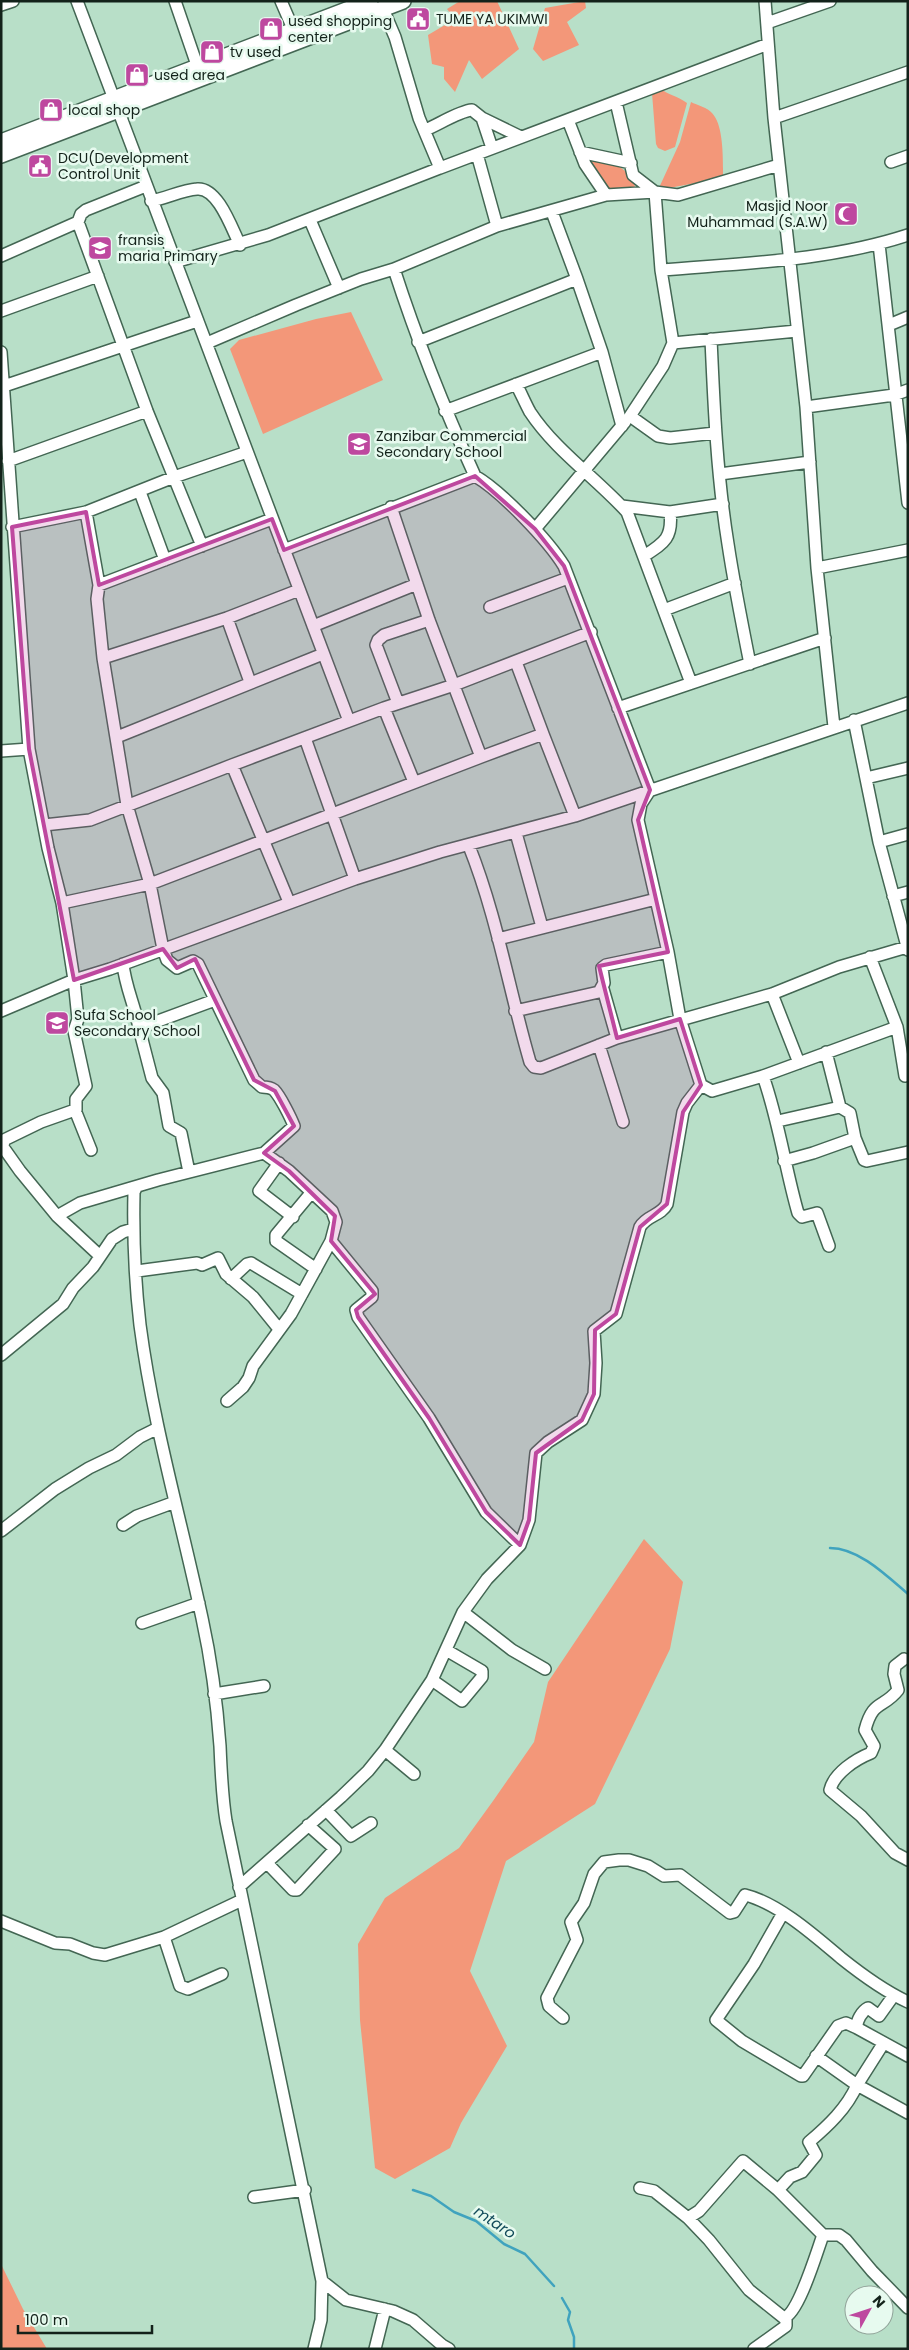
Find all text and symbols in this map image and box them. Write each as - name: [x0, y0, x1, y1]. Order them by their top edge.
- public building icon: TUME YA UKIMWI: [405, 6, 431, 32]
- place label: TUME YA UKIMWI: [436, 9, 548, 29]
- place label: used shopping center: [288, 11, 392, 47]
- shop icon: used shopping center: [258, 16, 284, 42]
- shop icon: tv used: [199, 39, 225, 65]
- place label: tv used: [230, 42, 281, 62]
- shop icon: used area: [124, 62, 150, 88]
- place label: used area: [154, 65, 225, 85]
- shop icon: local shop: [38, 97, 64, 123]
- place label: local shop: [68, 100, 140, 120]
- place label: DCU(Development Control Unit: [58, 148, 189, 184]
- public building icon: DCU(Development Control Unit: [27, 153, 53, 179]
- place label: Masjid Noor Muhammad (S.A.W): [687, 196, 828, 232]
- mosque icon: Masjid Noor Muhammad (S.A.W): [833, 201, 859, 227]
- place label: fransis maria Primary: [118, 230, 218, 266]
- school or university icon: fransis maria Primary: [87, 235, 113, 261]
- place label: Zanzibar Commercial Secondary School: [376, 426, 527, 462]
- school or university icon: Zanzibar Commercial Secondary School: [346, 431, 372, 457]
- place label: Sufa School Secondary School: [74, 1005, 200, 1041]
- school or university icon: Sufa School Secondary School: [44, 1010, 70, 1036]
- water label: mtaro: [470, 2200, 520, 2244]
- north arrow: [844, 2285, 894, 2335]
- text: N: [868, 2291, 890, 2312]
- scale bar: [18, 2302, 151, 2334]
- text: 100 m: [25, 2309, 68, 2330]

